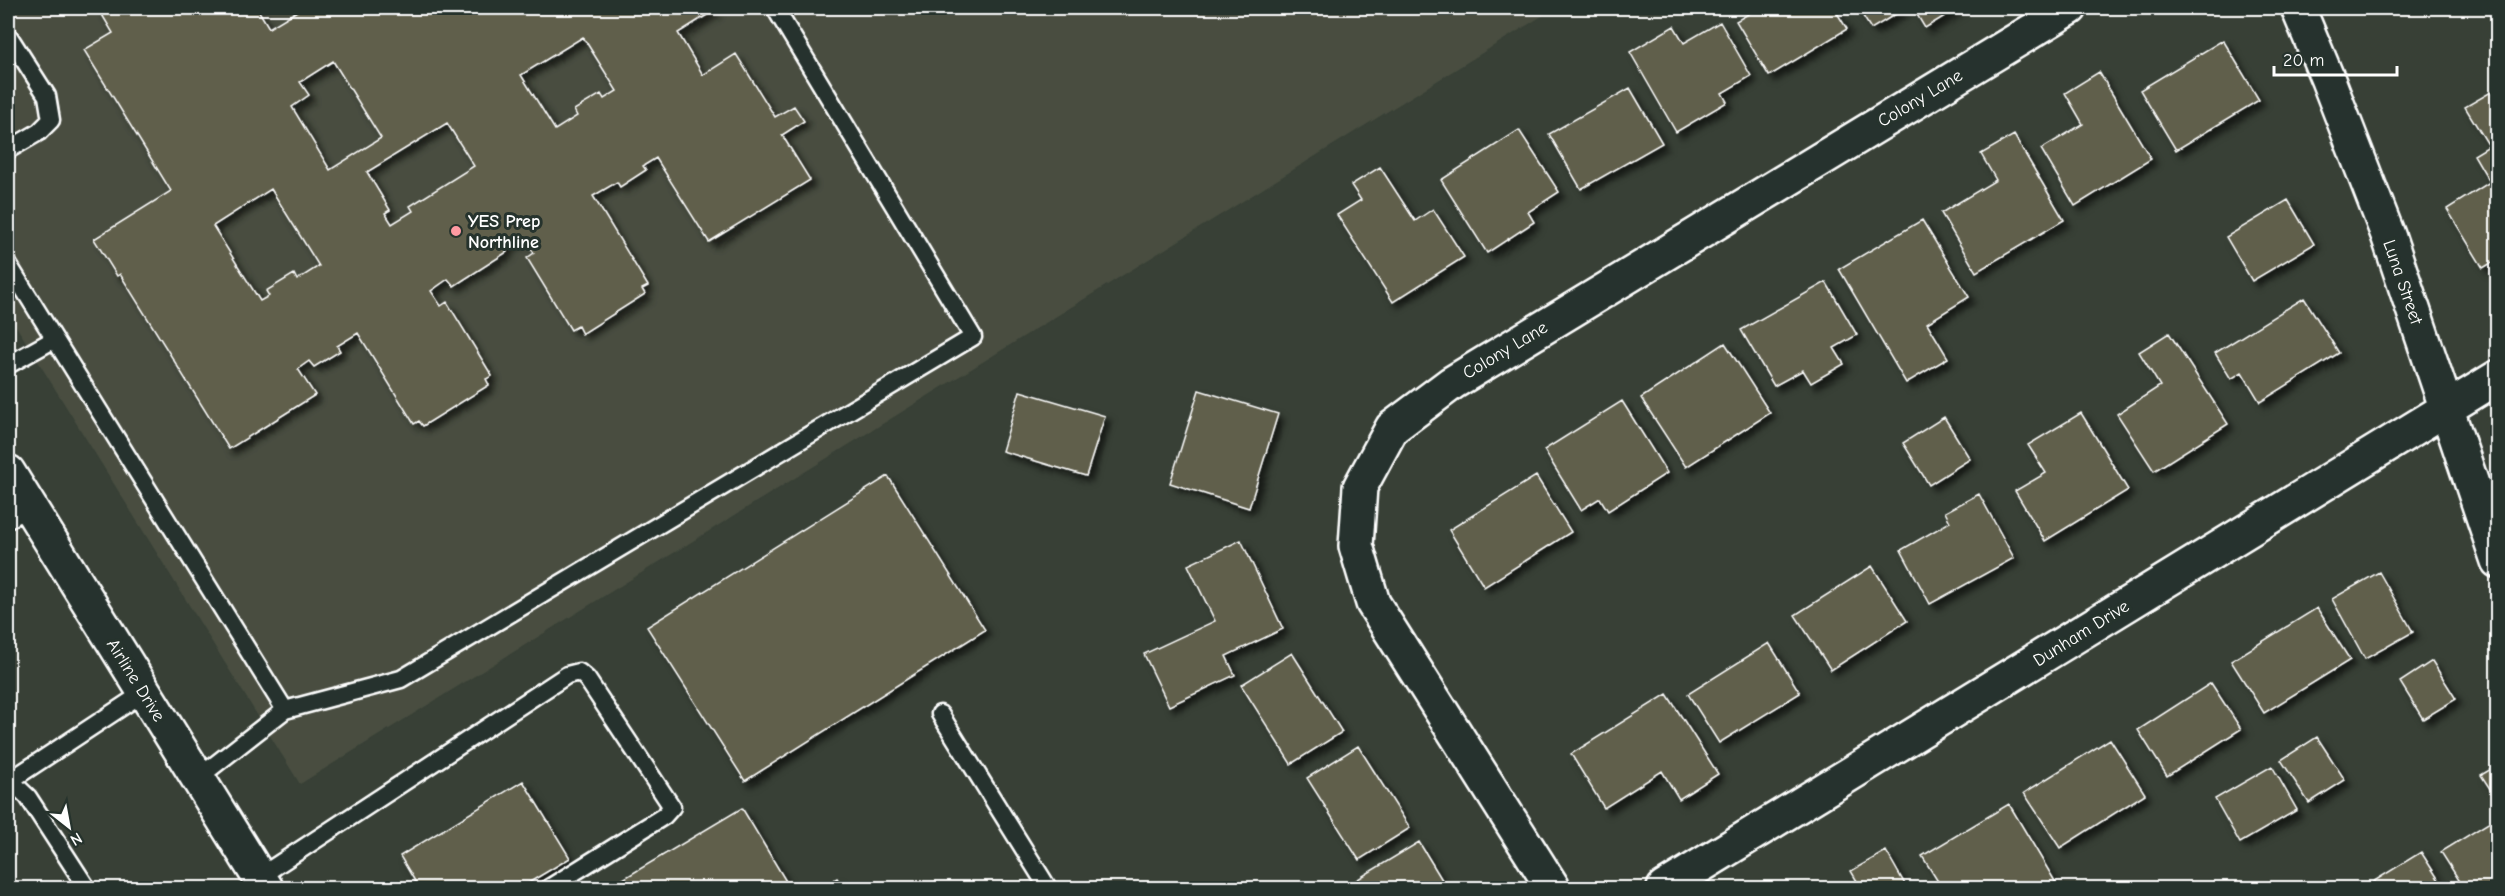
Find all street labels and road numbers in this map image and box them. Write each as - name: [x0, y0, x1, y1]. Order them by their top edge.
- street label: Colony Lane: [1874, 65, 1966, 132]
- street label: Luna Street: [2378, 237, 2427, 328]
- street label: Colony Lane: [1459, 317, 1551, 384]
- street label: Dunham Drive: [2029, 596, 2133, 671]
- street label: Airline Drive: [102, 635, 169, 725]

